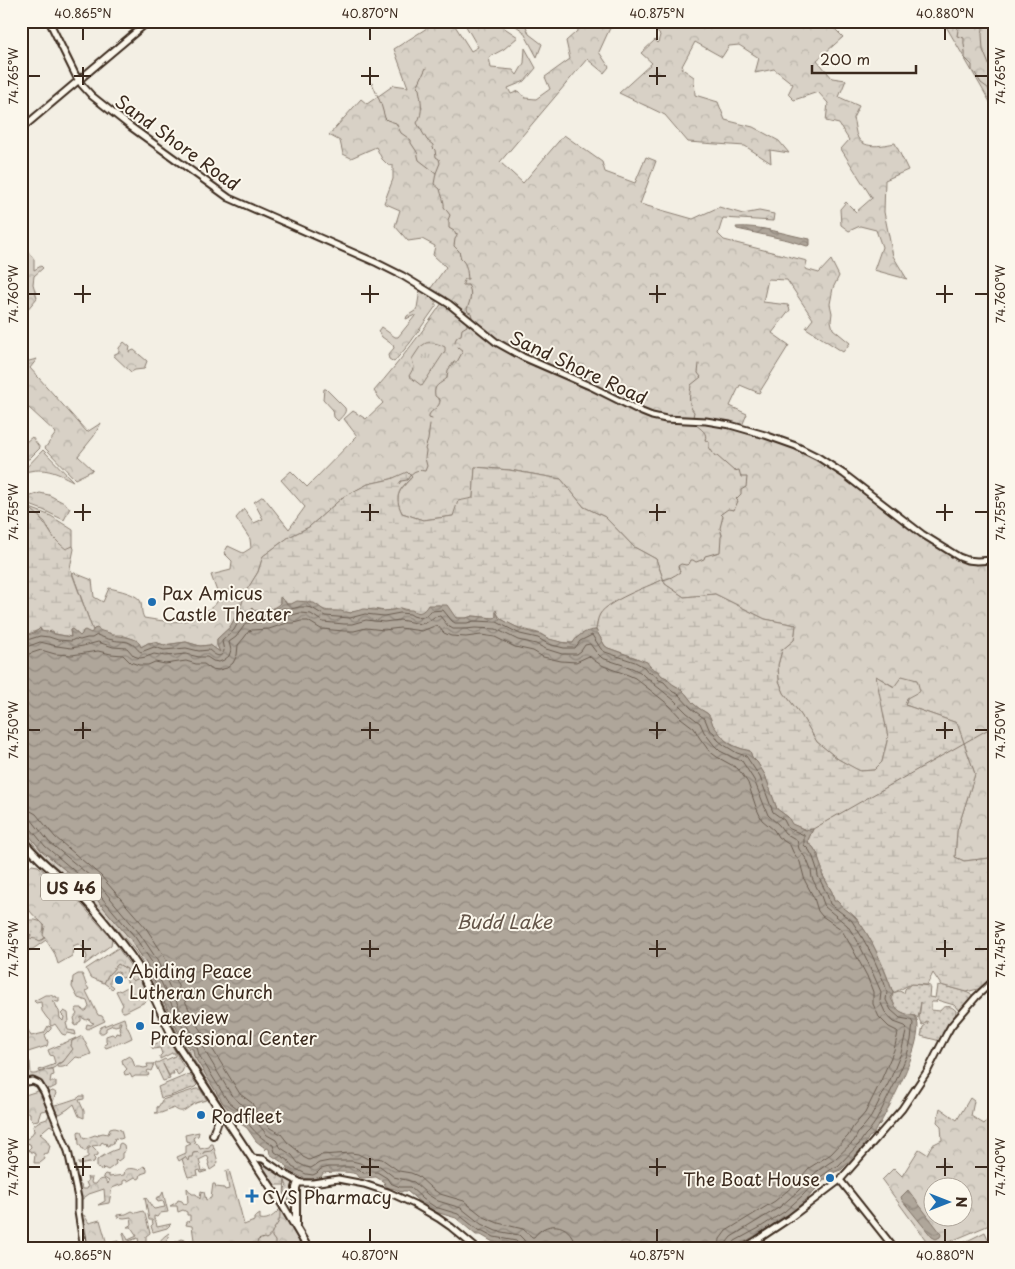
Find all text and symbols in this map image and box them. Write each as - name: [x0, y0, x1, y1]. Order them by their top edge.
- text: 40.865°N: [54, 4, 112, 22]
- text: 40.870°N: [342, 4, 398, 22]
- text: 40.875°N: [629, 4, 685, 22]
- text: 40.880°N: [916, 4, 974, 22]
- scale bar: [812, 42, 916, 74]
- text: 74.765°W: [4, 47, 22, 104]
- text: 200 m: [820, 47, 870, 70]
- text: 74.765°W: [991, 47, 1009, 104]
- street label: Sand Shore Road: [110, 87, 246, 197]
- text: 74.760°W: [4, 264, 22, 323]
- text: 74.760°W: [991, 264, 1009, 323]
- street label: Sand Shore Road: [506, 323, 652, 411]
- text: 74.755°W: [4, 483, 22, 540]
- text: 74.755°W: [991, 483, 1009, 540]
- place label: Pax Amicus Castle Theater: [162, 579, 291, 627]
- marker: Pax Amicus Castle Theater: [146, 596, 158, 608]
- text: 74.750°W: [4, 700, 22, 759]
- text: 74.750°W: [991, 700, 1009, 759]
- road number: US 46: [41, 874, 101, 900]
- water label: Budd Lake: [456, 907, 553, 935]
- text: 74.745°W: [4, 920, 22, 977]
- text: 74.745°W: [991, 920, 1009, 977]
- place label: Abiding Peace Lutheran Church: [129, 957, 273, 1005]
- marker: Abiding Peace Lutheran Church: [113, 974, 125, 986]
- place label: Lakeview Professional Center: [150, 1003, 317, 1051]
- marker: Lakeview Professional Center: [134, 1020, 146, 1032]
- place label: Rodfleet: [211, 1102, 282, 1129]
- marker: Rodfleet: [195, 1109, 207, 1121]
- text: 74.740°W: [4, 1137, 22, 1196]
- text: 74.740°W: [991, 1137, 1009, 1196]
- place label: The Boat House: [683, 1165, 820, 1192]
- marker: The Boat House: [824, 1172, 836, 1184]
- north arrow: [922, 1176, 972, 1226]
- place label: CVS Pharmacy: [262, 1183, 392, 1210]
- marker: CVS Pharmacy: [246, 1190, 258, 1202]
- text: N: [951, 1196, 972, 1208]
- text: 40.865°N: [54, 1246, 112, 1264]
- text: 40.870°N: [342, 1246, 398, 1264]
- text: 40.875°N: [629, 1246, 685, 1264]
- text: 40.880°N: [916, 1246, 974, 1264]

